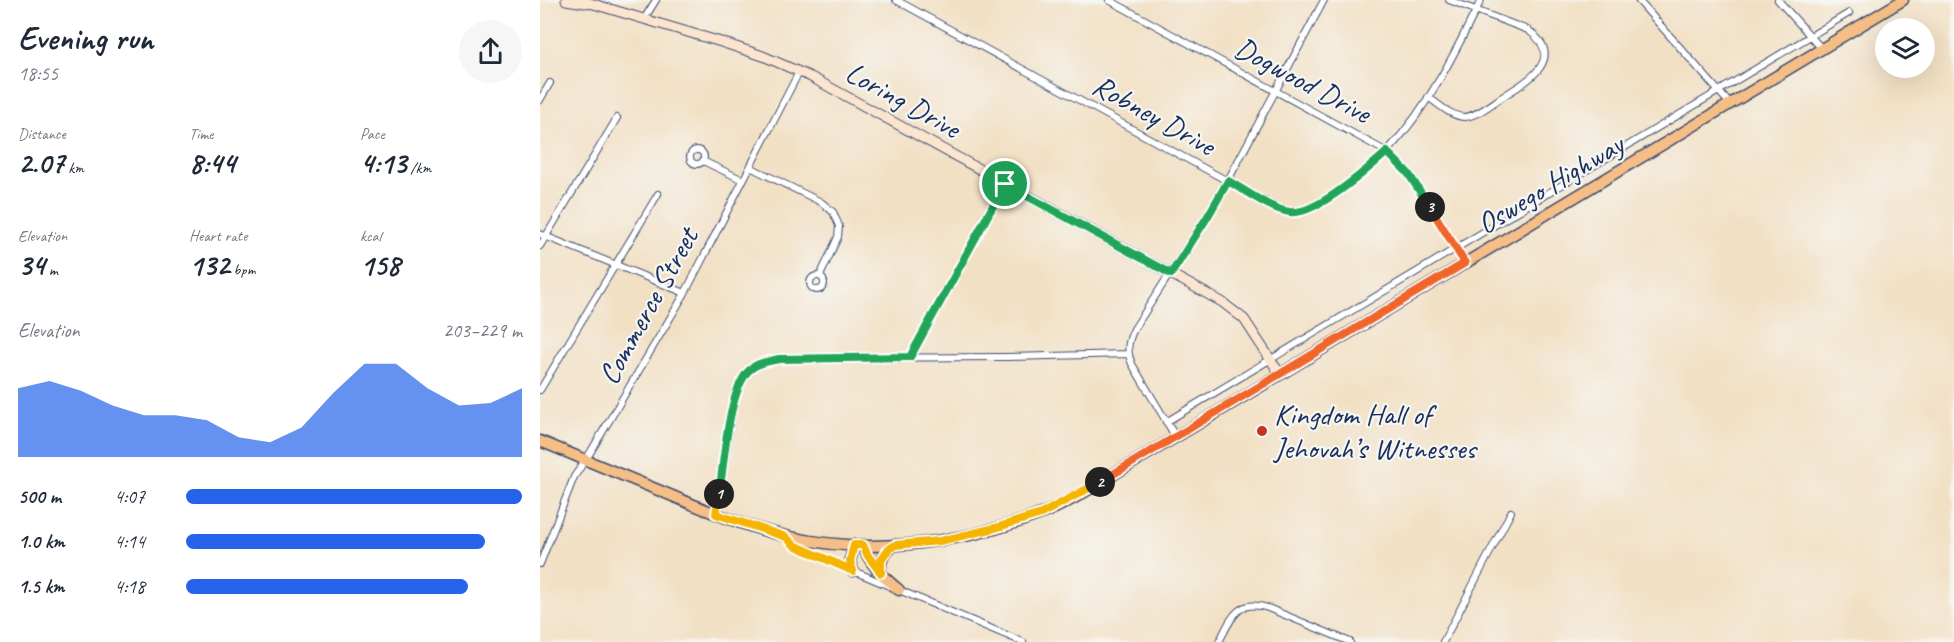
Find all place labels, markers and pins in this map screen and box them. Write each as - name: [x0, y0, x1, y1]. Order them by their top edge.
- pin: [979, 158, 1030, 209]
- pin: 3: [1415, 192, 1445, 222]
- place label: Kingdom Hall of Jehovah’s Witnesses: [1272, 395, 1478, 467]
- marker: Kingdom Hall of Jehovah’s Witnesses: [1255, 424, 1269, 438]
- pin: 2: [1085, 467, 1115, 497]
- pin: 1: [704, 479, 734, 509]

